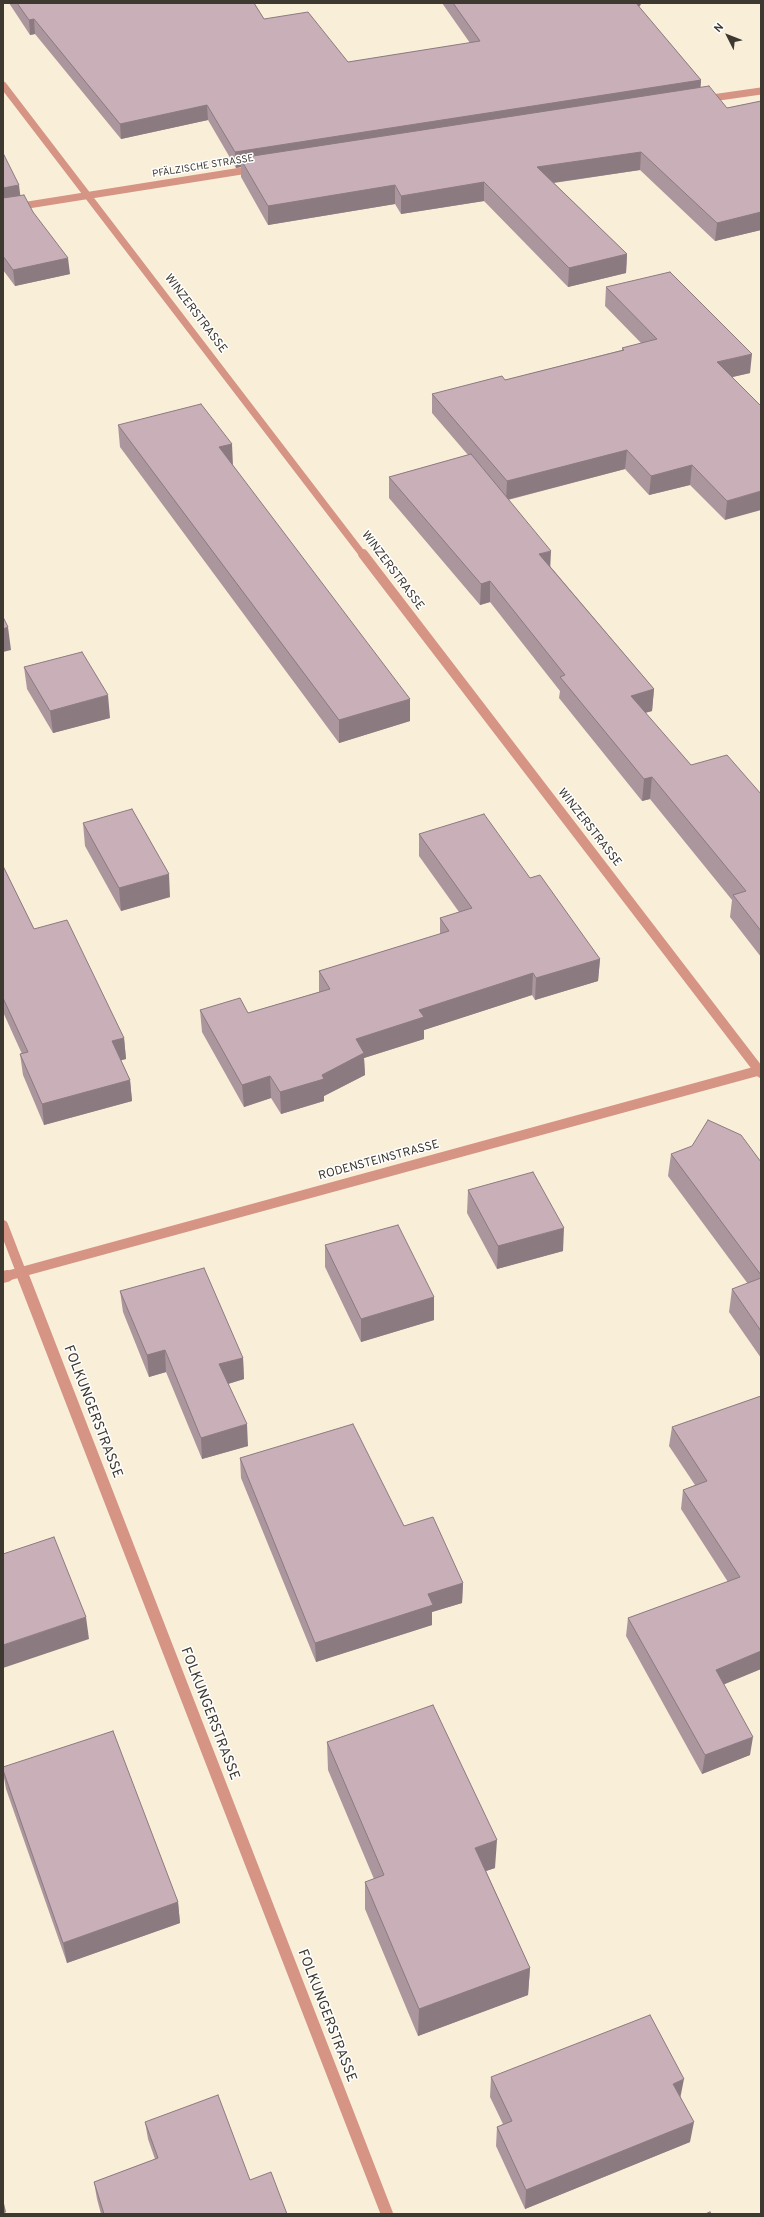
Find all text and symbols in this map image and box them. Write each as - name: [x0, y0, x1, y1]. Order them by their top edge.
- north arrow: [708, 16, 748, 56]
- text: N: [711, 20, 727, 36]
- street label: PFÄLZISCHE STRASSE: [151, 153, 255, 181]
- street label: WINZERSTRASSE: [161, 272, 229, 356]
- street label: WINZERSTRASSE: [358, 529, 426, 613]
- street label: WINZERSTRASSE: [554, 786, 624, 870]
- street label: RODENSTEINSTRASSE: [317, 1138, 441, 1184]
- street label: FOLKUNGERSTRASSE: [59, 1343, 125, 1481]
- street label: FOLKUNGERSTRASSE: [176, 1645, 242, 1783]
- street label: FOLKUNGERSTRASSE: [293, 1947, 359, 2085]

